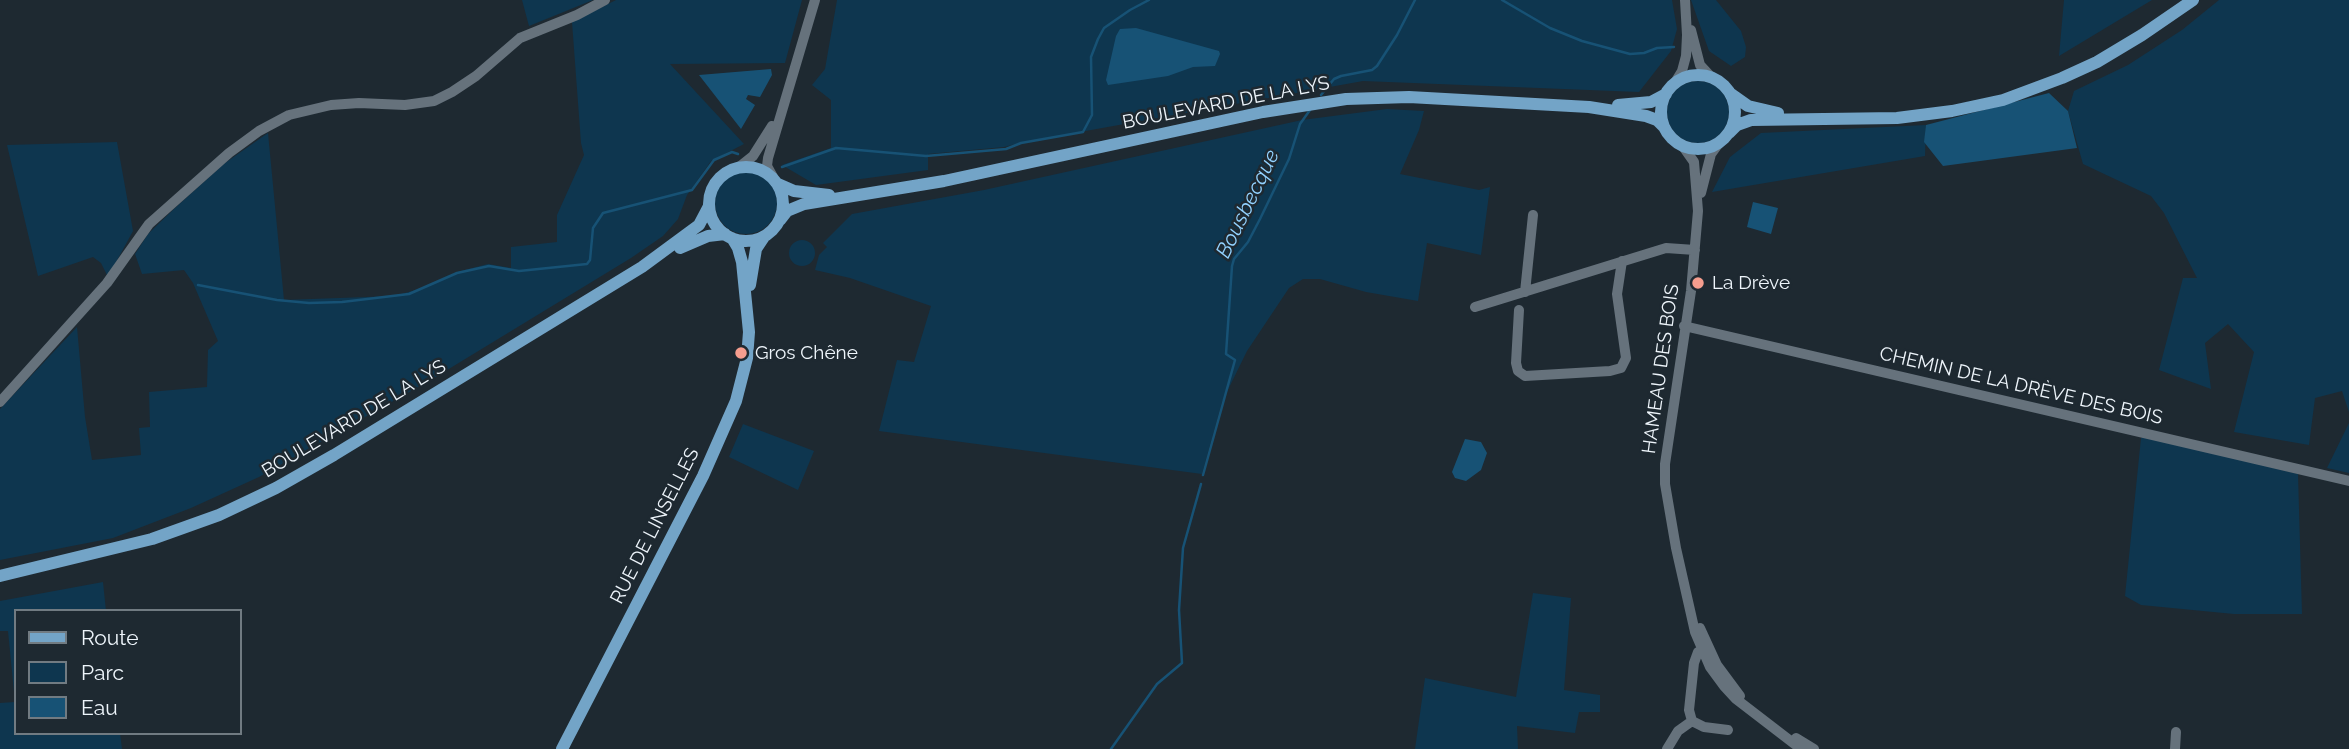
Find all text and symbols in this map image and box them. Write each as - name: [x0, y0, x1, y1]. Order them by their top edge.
- street label: BOULEVARD DE LA LYS: [1120, 72, 1332, 134]
- water label: Bousbecque: [1211, 146, 1285, 262]
- place label: La Drève: [1712, 272, 1790, 294]
- marker: La Drève: [1690, 275, 1706, 291]
- street label: HAMEAU DES BOIS: [1638, 283, 1684, 455]
- place label: Gros Chêne: [755, 342, 858, 364]
- street label: CHEMIN DE LA DRÈVE DES BOIS: [1877, 342, 2165, 430]
- marker: Gros Chêne: [733, 345, 749, 361]
- street label: BOULEVARD DE LA LYS: [258, 355, 450, 483]
- street label: RUE DE LINSELLES: [606, 444, 704, 608]
- legend: [14, 609, 242, 735]
- text: Route: [81, 625, 139, 650]
- text: Parc: [81, 660, 124, 685]
- text: Eau: [81, 695, 118, 720]

